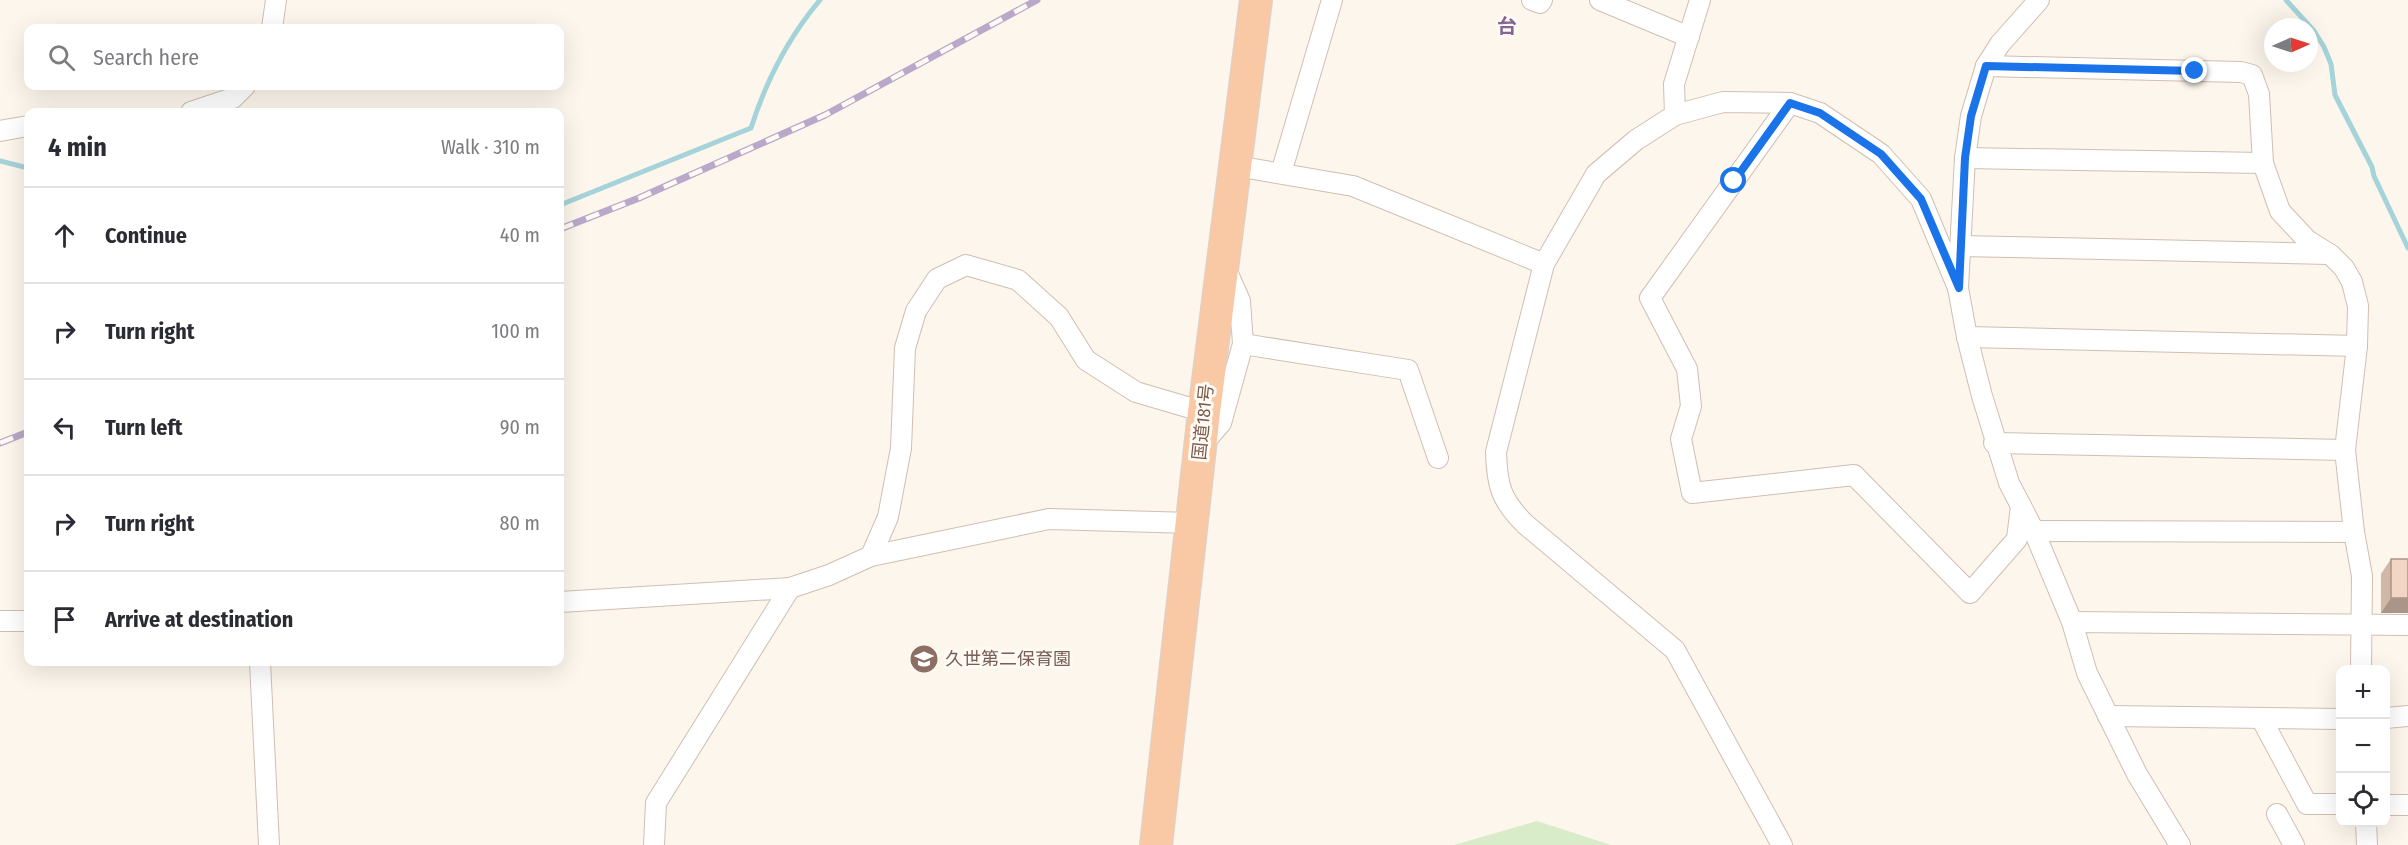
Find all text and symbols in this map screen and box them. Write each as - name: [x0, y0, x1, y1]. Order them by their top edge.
- district label: 台: [1497, 14, 1517, 38]
- north arrow: [2264, 18, 2318, 72]
- search box: [24, 24, 564, 90]
- icon: search: [45, 41, 78, 74]
- text: Search here: [93, 44, 199, 71]
- route end: [2181, 57, 2207, 83]
- text: 4 min: [48, 132, 107, 163]
- text: Walk · 310 m: [441, 135, 540, 159]
- route start: [1720, 167, 1746, 193]
- icon: ahead: [48, 219, 81, 252]
- text: Continue: [105, 222, 187, 249]
- text: 40 m: [500, 223, 540, 247]
- icon: right: [48, 315, 81, 348]
- text: Turn right: [105, 318, 194, 345]
- text: 100 m: [491, 319, 540, 343]
- street label: 国道181号: [1188, 383, 1218, 461]
- icon: left: [48, 411, 81, 444]
- text: Turn left: [105, 414, 183, 441]
- text: 90 m: [500, 415, 540, 439]
- icon: right: [48, 507, 81, 540]
- text: Turn right: [105, 510, 194, 537]
- text: 80 m: [500, 511, 540, 535]
- icon: arrive: [48, 603, 81, 636]
- text: Arrive at destination: [105, 606, 293, 633]
- school or university icon: 久世第二保育園: [908, 643, 940, 675]
- place label: 久世第二保育園: [945, 648, 1071, 670]
- map controls: [2336, 665, 2390, 827]
- button: +: [2336, 665, 2390, 719]
- button: −: [2336, 719, 2390, 773]
- button: locate: [2336, 773, 2390, 827]

